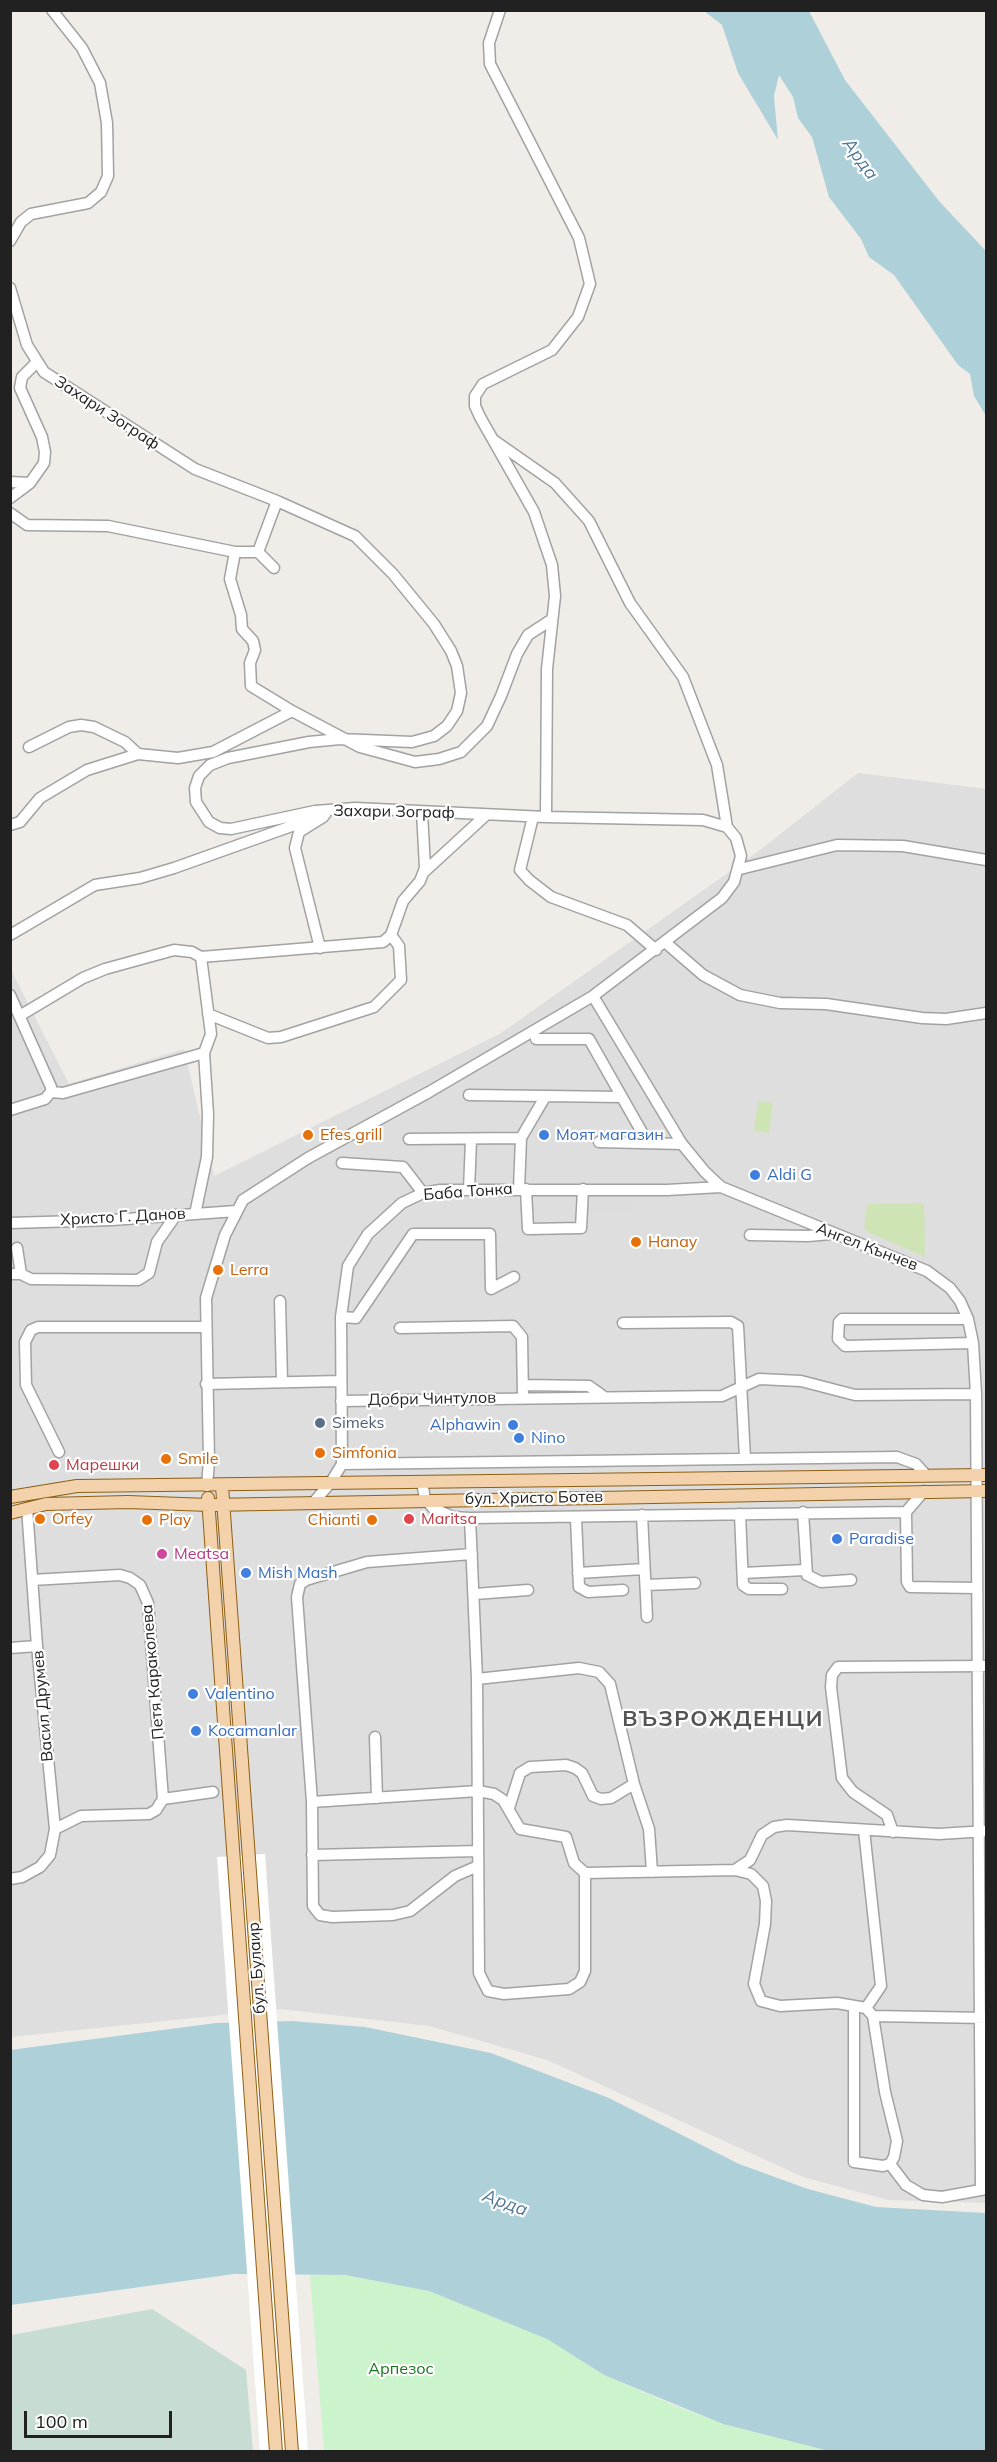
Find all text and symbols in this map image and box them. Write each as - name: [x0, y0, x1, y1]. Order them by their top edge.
- water label: Арда: [838, 134, 882, 184]
- street label: Захари Зограф: [51, 372, 163, 454]
- street label: Захари Зограф: [333, 801, 455, 823]
- place label: Efes grill: [320, 1125, 382, 1145]
- place label: Моят магазин: [556, 1125, 664, 1145]
- marker: Efes grill: [301, 1128, 315, 1142]
- marker: Моят магазин: [537, 1128, 551, 1142]
- place label: Aldi G: [767, 1165, 812, 1185]
- marker: Aldi G: [748, 1168, 762, 1182]
- street label: Баба Тонка: [423, 1179, 513, 1205]
- street label: Христо Г. Данов: [60, 1204, 186, 1230]
- street label: Ангел Кънчев: [813, 1219, 921, 1275]
- place label: Hanay: [648, 1232, 697, 1252]
- marker: Hanay: [629, 1235, 643, 1249]
- place label: Lerra: [230, 1260, 268, 1280]
- marker: Lerra: [211, 1263, 225, 1277]
- street label: Добри Чинтулов: [368, 1388, 496, 1410]
- place label: Simeks: [332, 1413, 385, 1433]
- place label: Alphawin: [430, 1415, 501, 1435]
- marker: Simeks: [313, 1416, 327, 1430]
- marker: Alphawin: [506, 1418, 520, 1432]
- place label: Nino: [531, 1428, 565, 1448]
- marker: Nino: [512, 1431, 526, 1445]
- place label: Simfonia: [332, 1443, 397, 1463]
- marker: Simfonia: [313, 1446, 327, 1460]
- place label: Smile: [178, 1449, 218, 1469]
- marker: Smile: [159, 1452, 173, 1466]
- place label: Марешки: [66, 1455, 139, 1475]
- marker: Марешки: [47, 1458, 61, 1472]
- street label: бул. Христо Ботев: [465, 1487, 603, 1509]
- place label: Orfey: [52, 1509, 93, 1529]
- place label: Maritsa: [421, 1509, 477, 1529]
- place label: Play: [159, 1510, 191, 1530]
- place label: Chianti: [307, 1510, 360, 1530]
- marker: Orfey: [33, 1512, 47, 1526]
- marker: Maritsa: [402, 1512, 416, 1526]
- marker: Play: [140, 1513, 154, 1527]
- marker: Chianti: [365, 1513, 379, 1527]
- place label: Paradise: [849, 1529, 914, 1549]
- marker: Paradise: [830, 1532, 844, 1546]
- place label: Meatsa: [174, 1544, 229, 1564]
- marker: Meatsa: [155, 1547, 169, 1561]
- place label: Mish Mash: [258, 1563, 338, 1583]
- marker: Mish Mash: [239, 1566, 253, 1580]
- street label: Петя Караколева: [138, 1604, 168, 1740]
- street label: Васил Друмев: [29, 1650, 57, 1762]
- place label: Valentino: [205, 1684, 275, 1704]
- marker: Valentino: [186, 1687, 200, 1701]
- district label: ВЪЗРОЖДЕНЦИ: [622, 1706, 824, 1732]
- place label: Kocamanlar: [208, 1721, 297, 1741]
- marker: Kocamanlar: [189, 1724, 203, 1738]
- street label: бул. Булаир: [244, 1921, 270, 2015]
- water label: Арда: [480, 2185, 530, 2221]
- park label: Арпезос: [368, 2359, 434, 2379]
- scale bar: [27, 2399, 176, 2437]
- text: 100 m: [35, 2410, 88, 2433]

